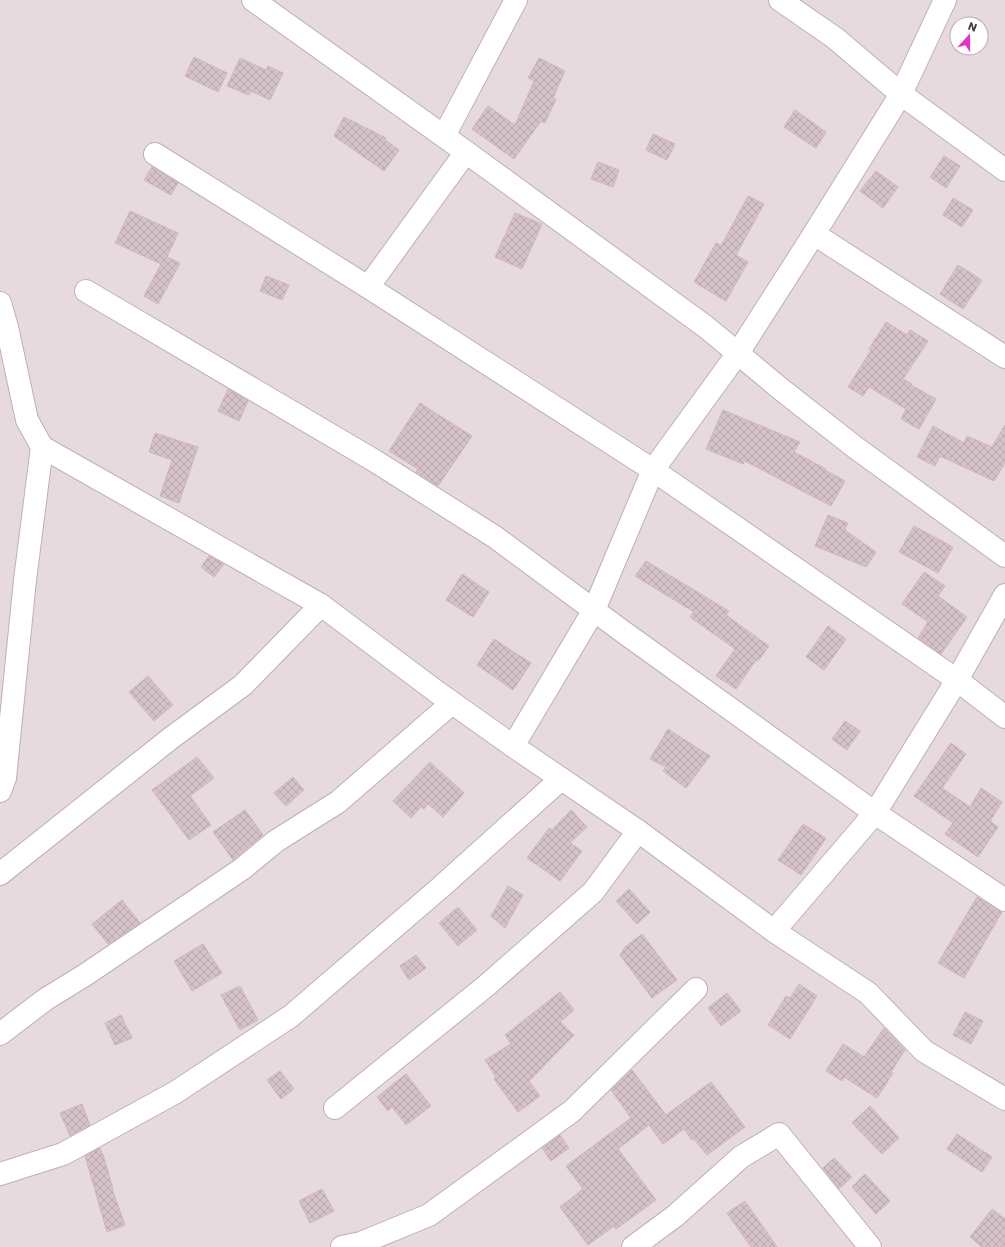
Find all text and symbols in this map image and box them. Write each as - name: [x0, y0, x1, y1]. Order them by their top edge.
- north arrow: [949, 16, 989, 56]
- text: N: [966, 18, 979, 36]

